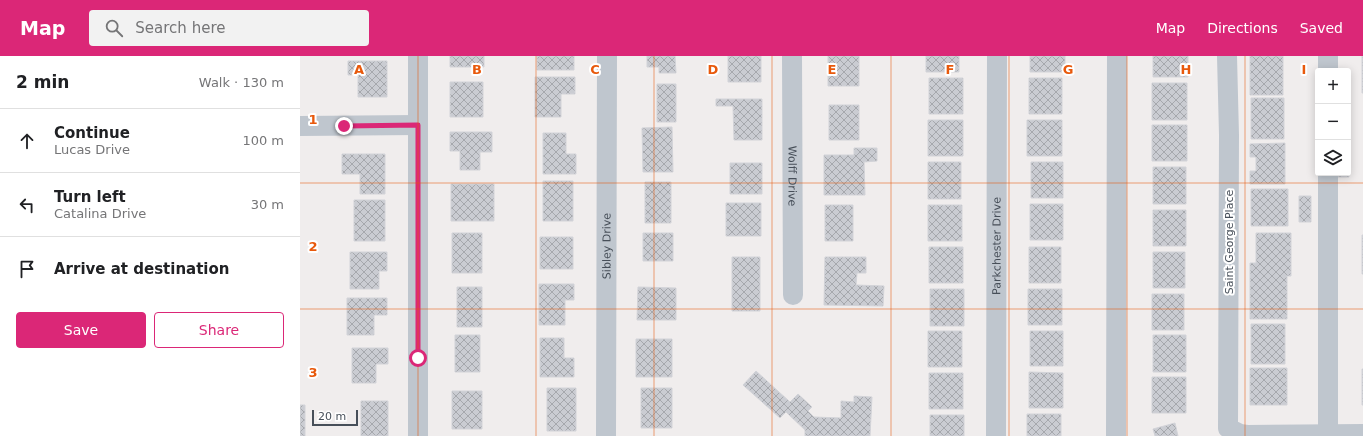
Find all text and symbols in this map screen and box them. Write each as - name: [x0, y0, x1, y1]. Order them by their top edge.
- search box: [89, 10, 369, 46]
- text: Map: [20, 17, 65, 39]
- icon: search: [103, 17, 125, 39]
- text: Search here: [135, 19, 225, 37]
- text: Map: [1156, 20, 1185, 36]
- text: Directions: [1207, 20, 1278, 36]
- text: Saved: [1300, 20, 1343, 36]
- text: A: [354, 62, 364, 77]
- text: B: [472, 62, 482, 77]
- text: C: [590, 62, 600, 77]
- text: D: [708, 62, 719, 77]
- text: E: [828, 62, 836, 77]
- text: F: [946, 62, 954, 77]
- text: G: [1063, 62, 1073, 77]
- text: H: [1181, 62, 1191, 77]
- text: I: [1302, 62, 1306, 77]
- map controls: [1315, 68, 1351, 176]
- button: +: [1315, 68, 1351, 104]
- text: 2 min: [16, 72, 69, 92]
- text: Walk · 130 m: [199, 75, 284, 90]
- button: −: [1315, 104, 1351, 140]
- text: 1: [308, 112, 318, 127]
- route end: [335, 117, 353, 135]
- text: Continue: [54, 124, 130, 142]
- icon: ahead: [16, 130, 38, 152]
- text: 100 m: [242, 133, 284, 148]
- button: layers: [1315, 140, 1351, 176]
- text: Lucas Drive: [54, 142, 130, 157]
- street label: Wolff Drive: [785, 146, 799, 206]
- text: Turn left: [54, 188, 126, 206]
- street label: Saint George Place: [1223, 190, 1236, 294]
- icon: left: [16, 194, 38, 216]
- text: 30 m: [251, 197, 284, 212]
- street label: Parkchester Drive: [990, 197, 1004, 295]
- text: Catalina Drive: [54, 206, 146, 221]
- street label: Sibley Drive: [600, 213, 614, 279]
- text: 2: [308, 239, 318, 254]
- icon: arrive: [16, 258, 38, 280]
- text: Arrive at destination: [54, 260, 229, 278]
- button: Save: [16, 312, 146, 348]
- button: Share: [154, 312, 284, 348]
- route start: [409, 349, 427, 367]
- text: 3: [308, 365, 318, 380]
- scale bar: [312, 408, 358, 427]
- text: 20 m: [318, 410, 346, 423]

